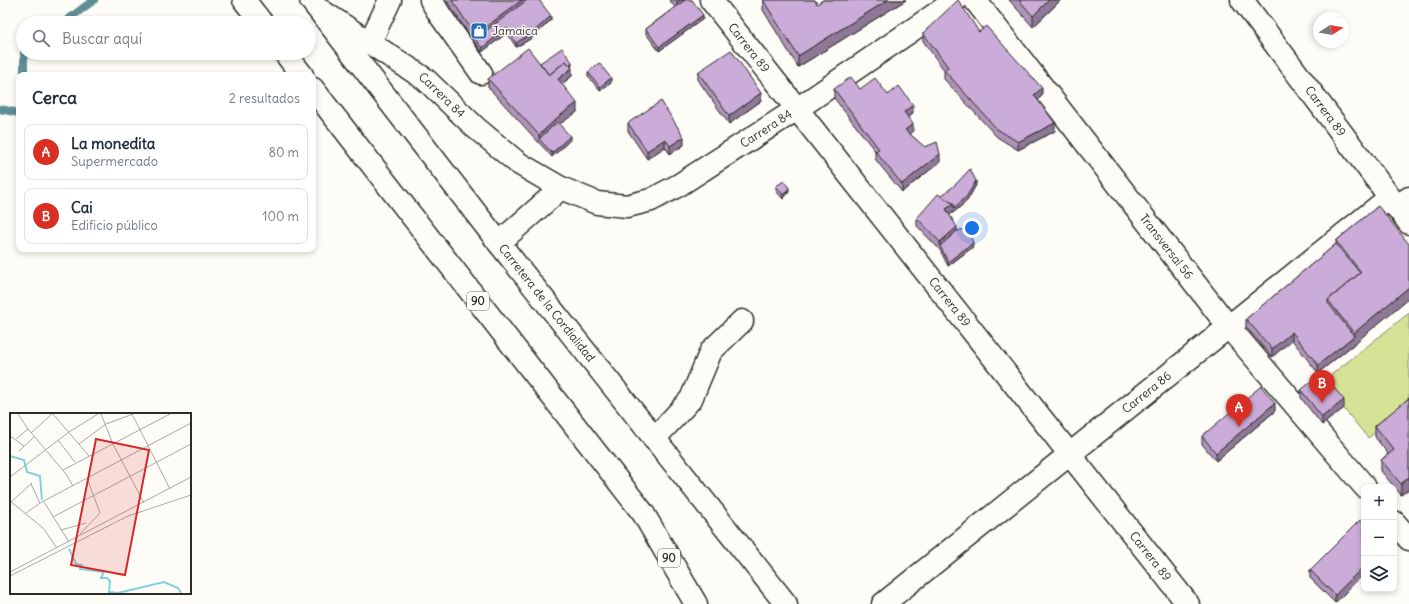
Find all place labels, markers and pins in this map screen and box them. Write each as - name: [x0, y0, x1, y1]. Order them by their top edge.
- shop icon: Jamaica: [469, 21, 489, 41]
- place label: Jamaica: [492, 23, 538, 38]
- pin: B: [1309, 370, 1335, 403]
- pin: A: [1226, 394, 1252, 427]

